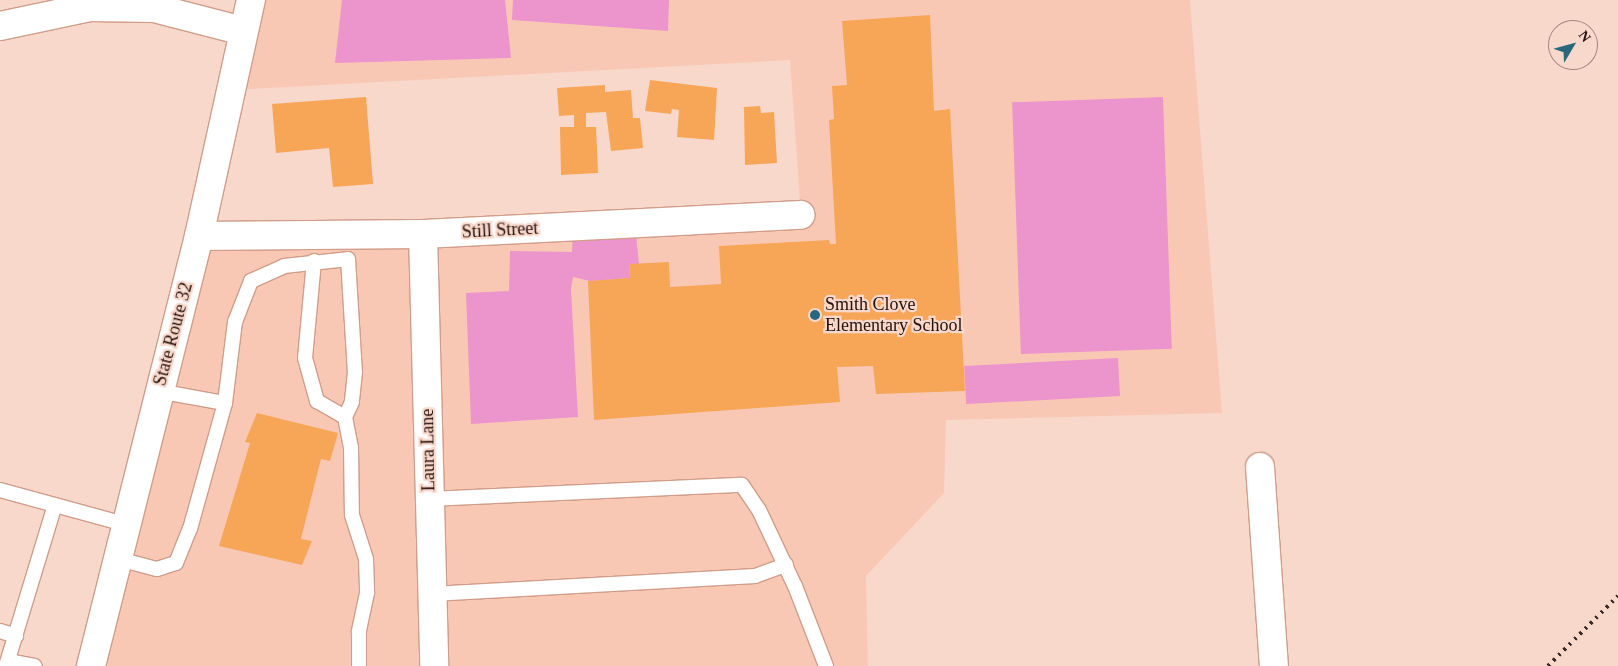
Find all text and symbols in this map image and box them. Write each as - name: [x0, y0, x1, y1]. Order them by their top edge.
- north arrow: [1548, 20, 1598, 70]
- text: N: [1576, 28, 1594, 45]
- street label: Still Street: [461, 217, 539, 243]
- street label: State Route 32: [149, 280, 197, 388]
- place label: Smith Clove Elementary School: [825, 294, 962, 336]
- marker: Smith Clove Elementary School: [809, 309, 821, 321]
- street label: Laura Lane: [416, 409, 440, 491]

